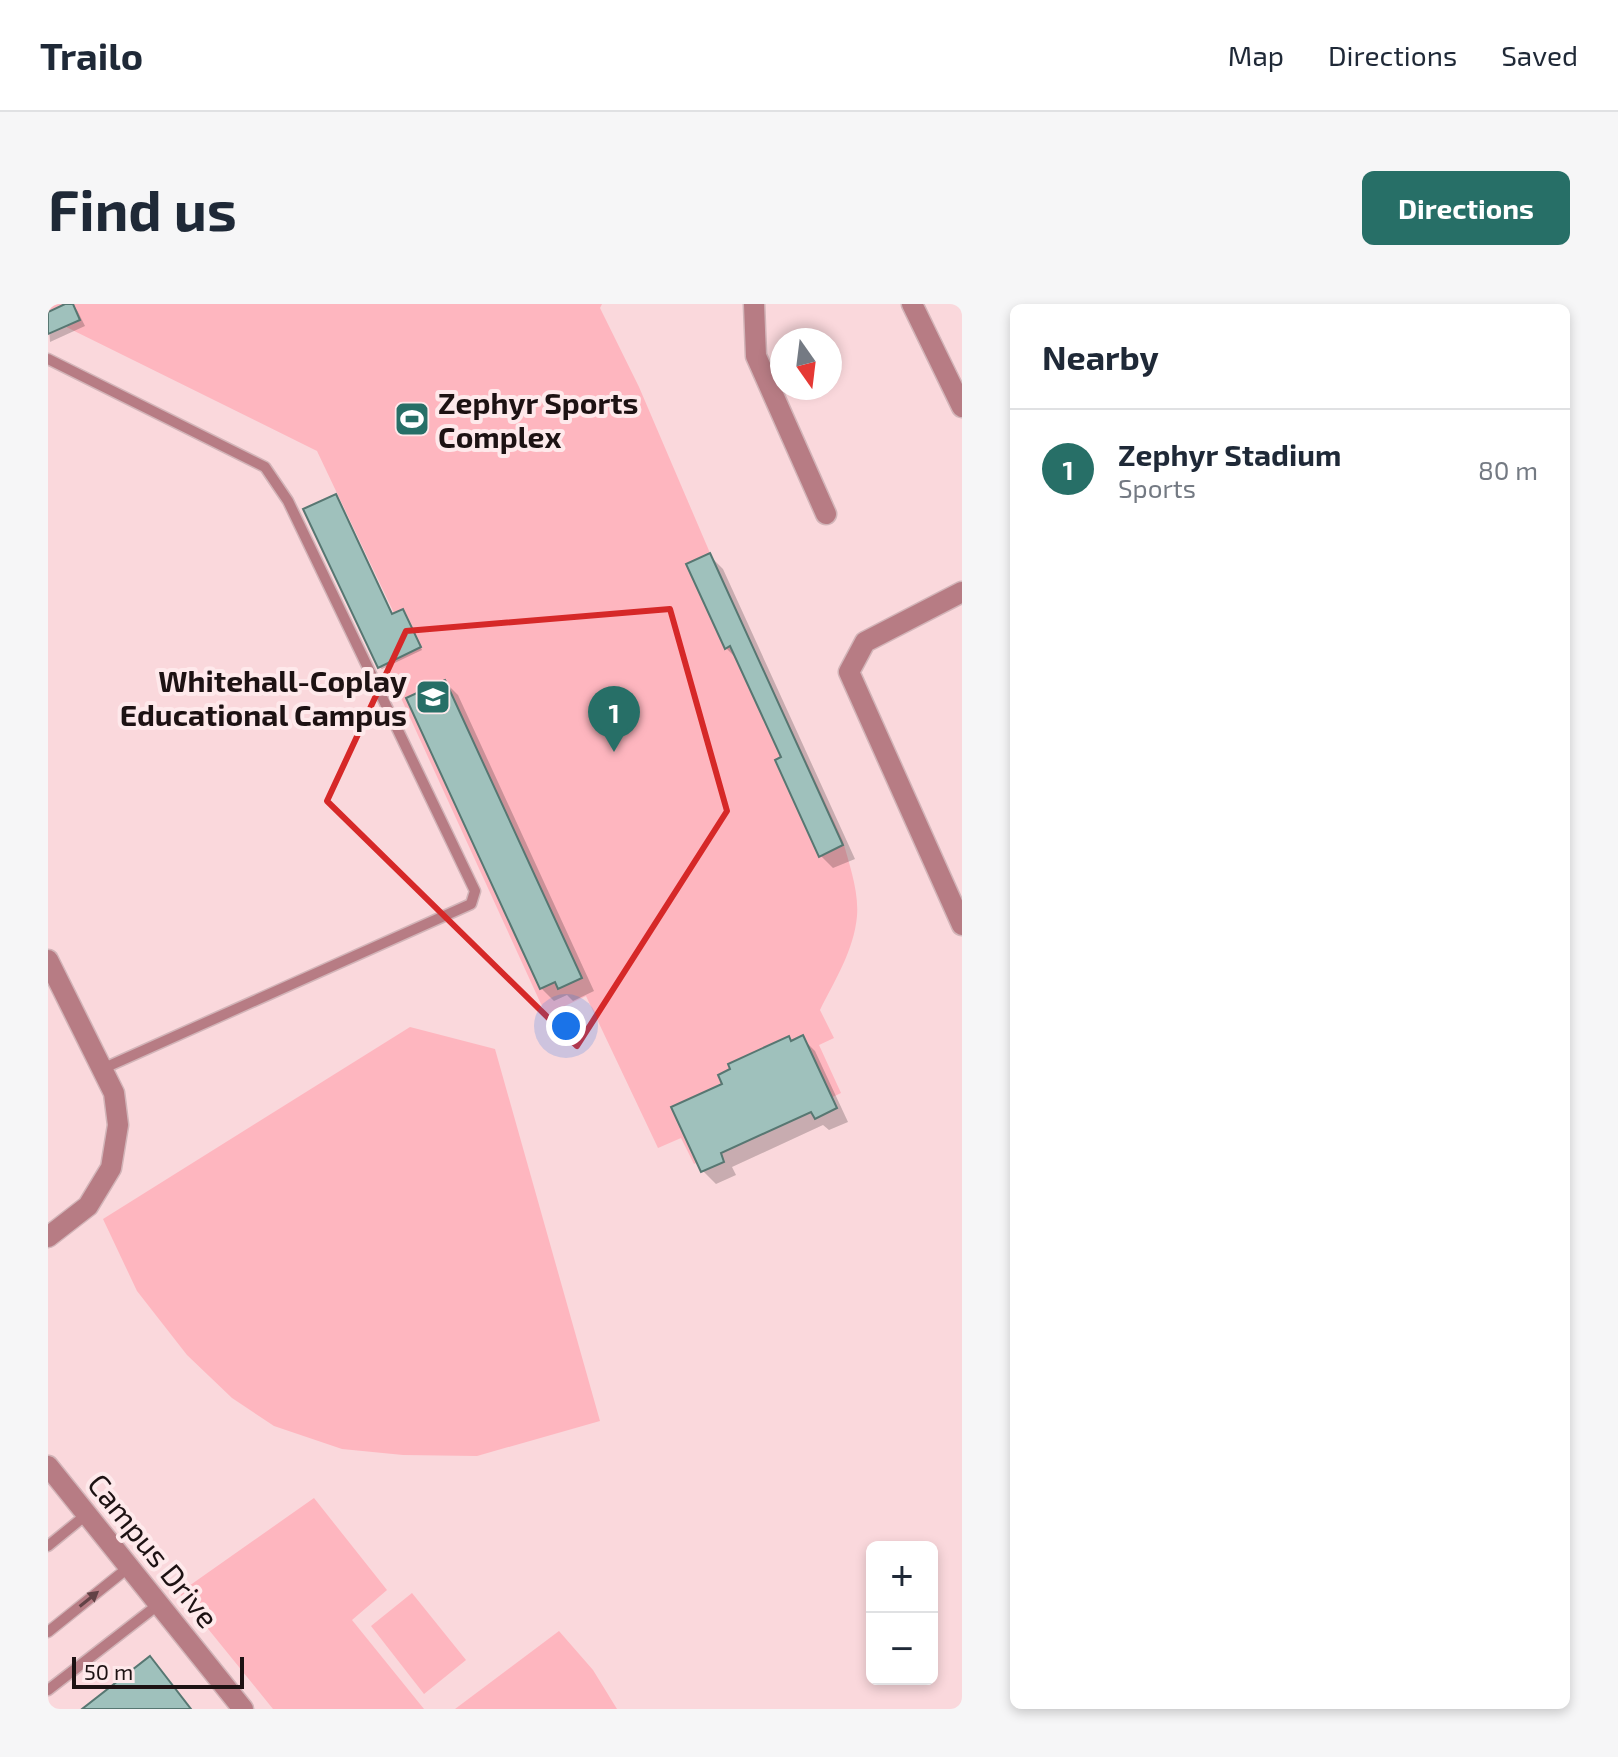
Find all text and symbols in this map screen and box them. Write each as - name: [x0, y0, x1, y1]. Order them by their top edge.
- text: Trailo: [40, 32, 143, 78]
- text: Map: [1228, 38, 1284, 72]
- text: Directions: [1328, 38, 1457, 72]
- text: Saved: [1501, 38, 1578, 72]
- button: Directions: [1362, 171, 1570, 245]
- text: Find us: [48, 175, 237, 242]
- north arrow: [770, 328, 842, 400]
- text: Nearby: [1042, 336, 1159, 377]
- place label: Zephyr Sports Complex: [438, 384, 639, 454]
- sports icon: Zephyr Sports Complex: [393, 400, 431, 438]
- text: Zephyr Stadium: [1118, 436, 1342, 472]
- text: 1: [1062, 454, 1074, 485]
- text: 80 m: [1478, 454, 1538, 485]
- text: Sports: [1118, 472, 1196, 503]
- place label: Whitehall-Coplay Educational Campus: [120, 662, 407, 732]
- school or university icon: Whitehall-Coplay Educational Campus: [414, 678, 452, 716]
- pin: 1: [588, 686, 640, 752]
- your location: [546, 1006, 586, 1046]
- street label: Campus Drive: [81, 1466, 227, 1634]
- map controls: [866, 1541, 938, 1685]
- button: +: [866, 1541, 938, 1613]
- one-way arrow: [79, 1592, 99, 1608]
- button: −: [866, 1613, 938, 1685]
- scale bar: [72, 1653, 244, 1689]
- text: 50 m: [84, 1658, 133, 1684]

